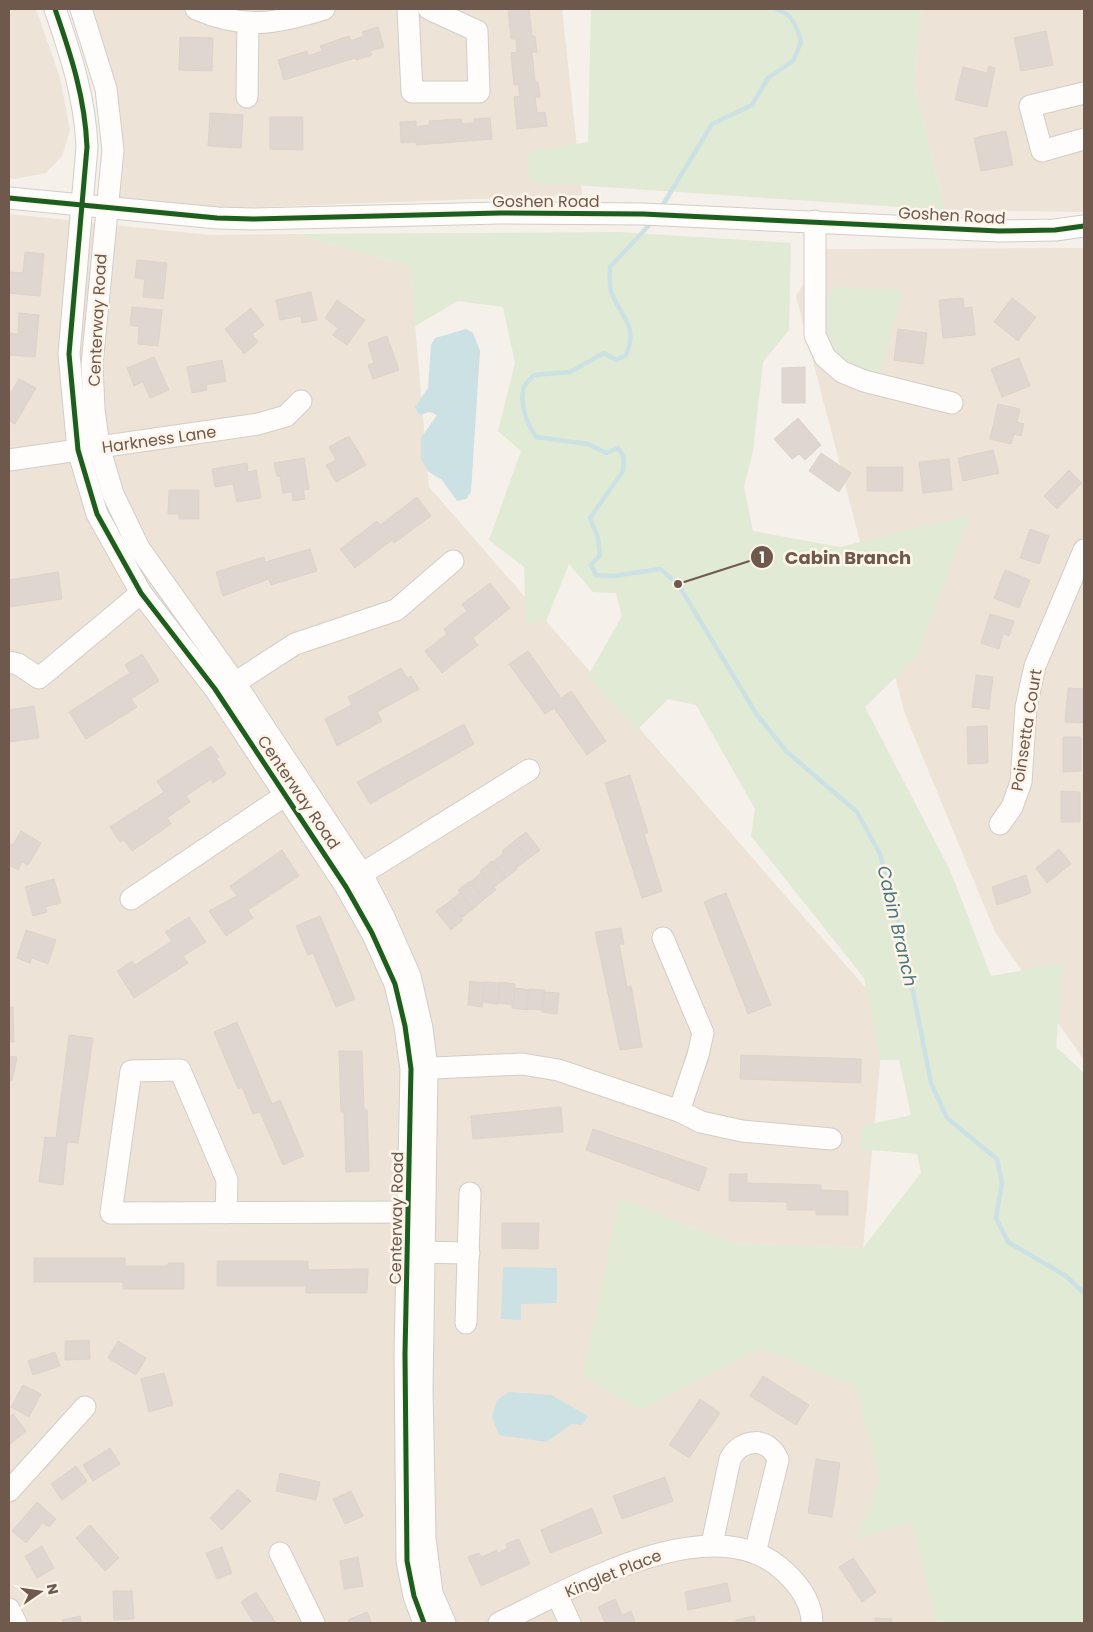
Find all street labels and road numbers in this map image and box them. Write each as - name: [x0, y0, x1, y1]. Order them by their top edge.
- street label: Goshen Road: [492, 190, 600, 213]
- street label: Goshen Road: [898, 201, 1006, 230]
- street label: Centerway Road: [83, 253, 112, 387]
- street label: Harkness Lane: [100, 420, 218, 459]
- street label: Poinsetta Court: [1005, 667, 1048, 793]
- street label: Centerway Road: [252, 731, 345, 854]
- street label: Centerway Road: [384, 1151, 409, 1285]
- street label: Kinglet Place: [562, 1544, 665, 1603]

